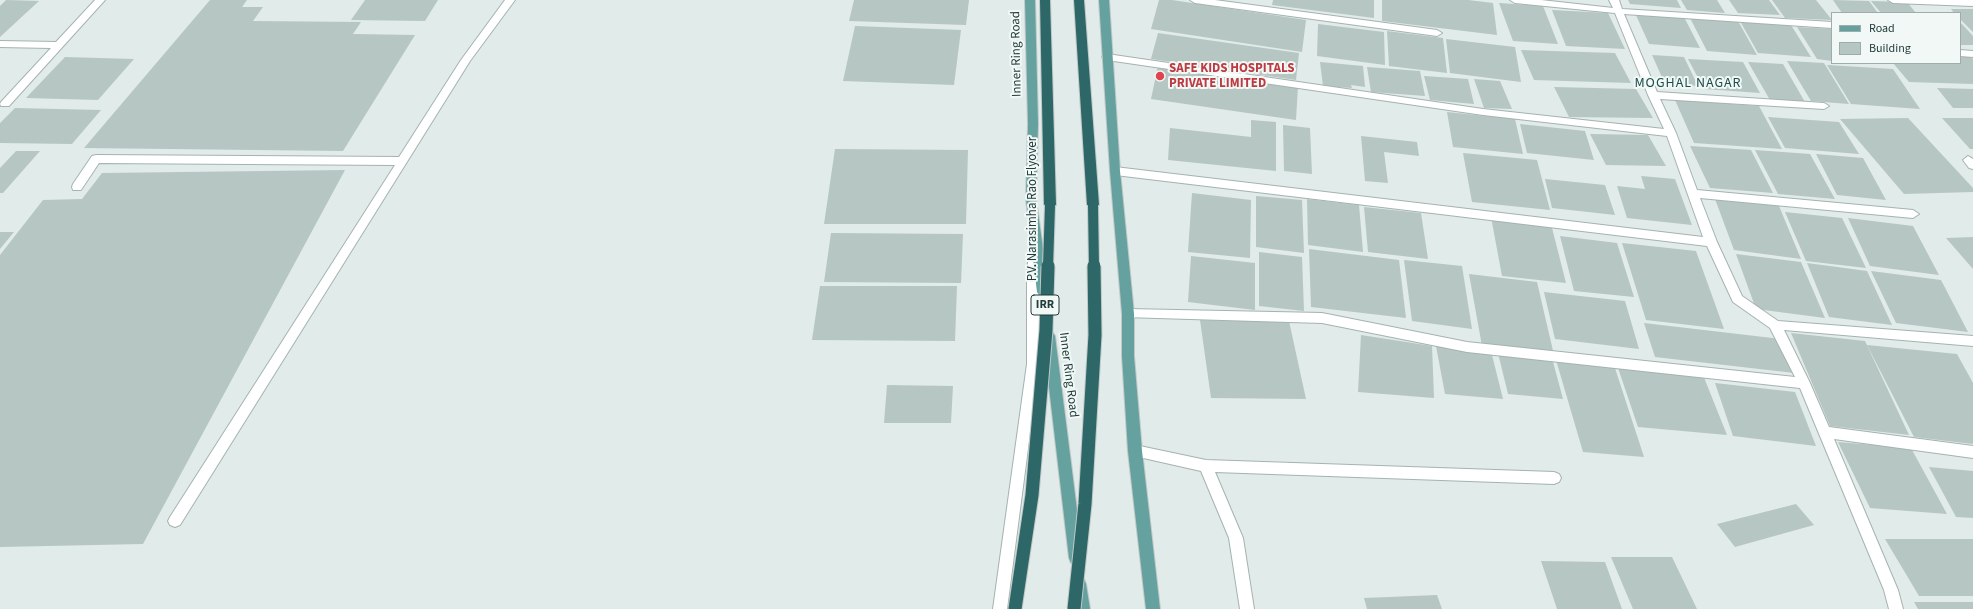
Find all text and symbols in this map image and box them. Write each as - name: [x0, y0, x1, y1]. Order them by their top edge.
- street label: Inner Ring Road: [1008, 11, 1026, 97]
- legend: [1831, 12, 1961, 64]
- text: Road: [1869, 20, 1895, 37]
- text: Building: [1869, 40, 1911, 57]
- place label: SAFE KIDS HOSPITALS PRIVATE LIMITED: [1169, 61, 1294, 92]
- marker: SAFE KIDS HOSPITALS PRIVATE LIMITED: [1154, 70, 1166, 82]
- district label: MOGHAL NAGAR: [1634, 76, 1742, 92]
- street label: P.V. Narasimha Rao Flyover: [1025, 137, 1041, 281]
- road number: IRR: [1031, 295, 1059, 315]
- street label: Inner Ring Road: [1055, 331, 1081, 419]

